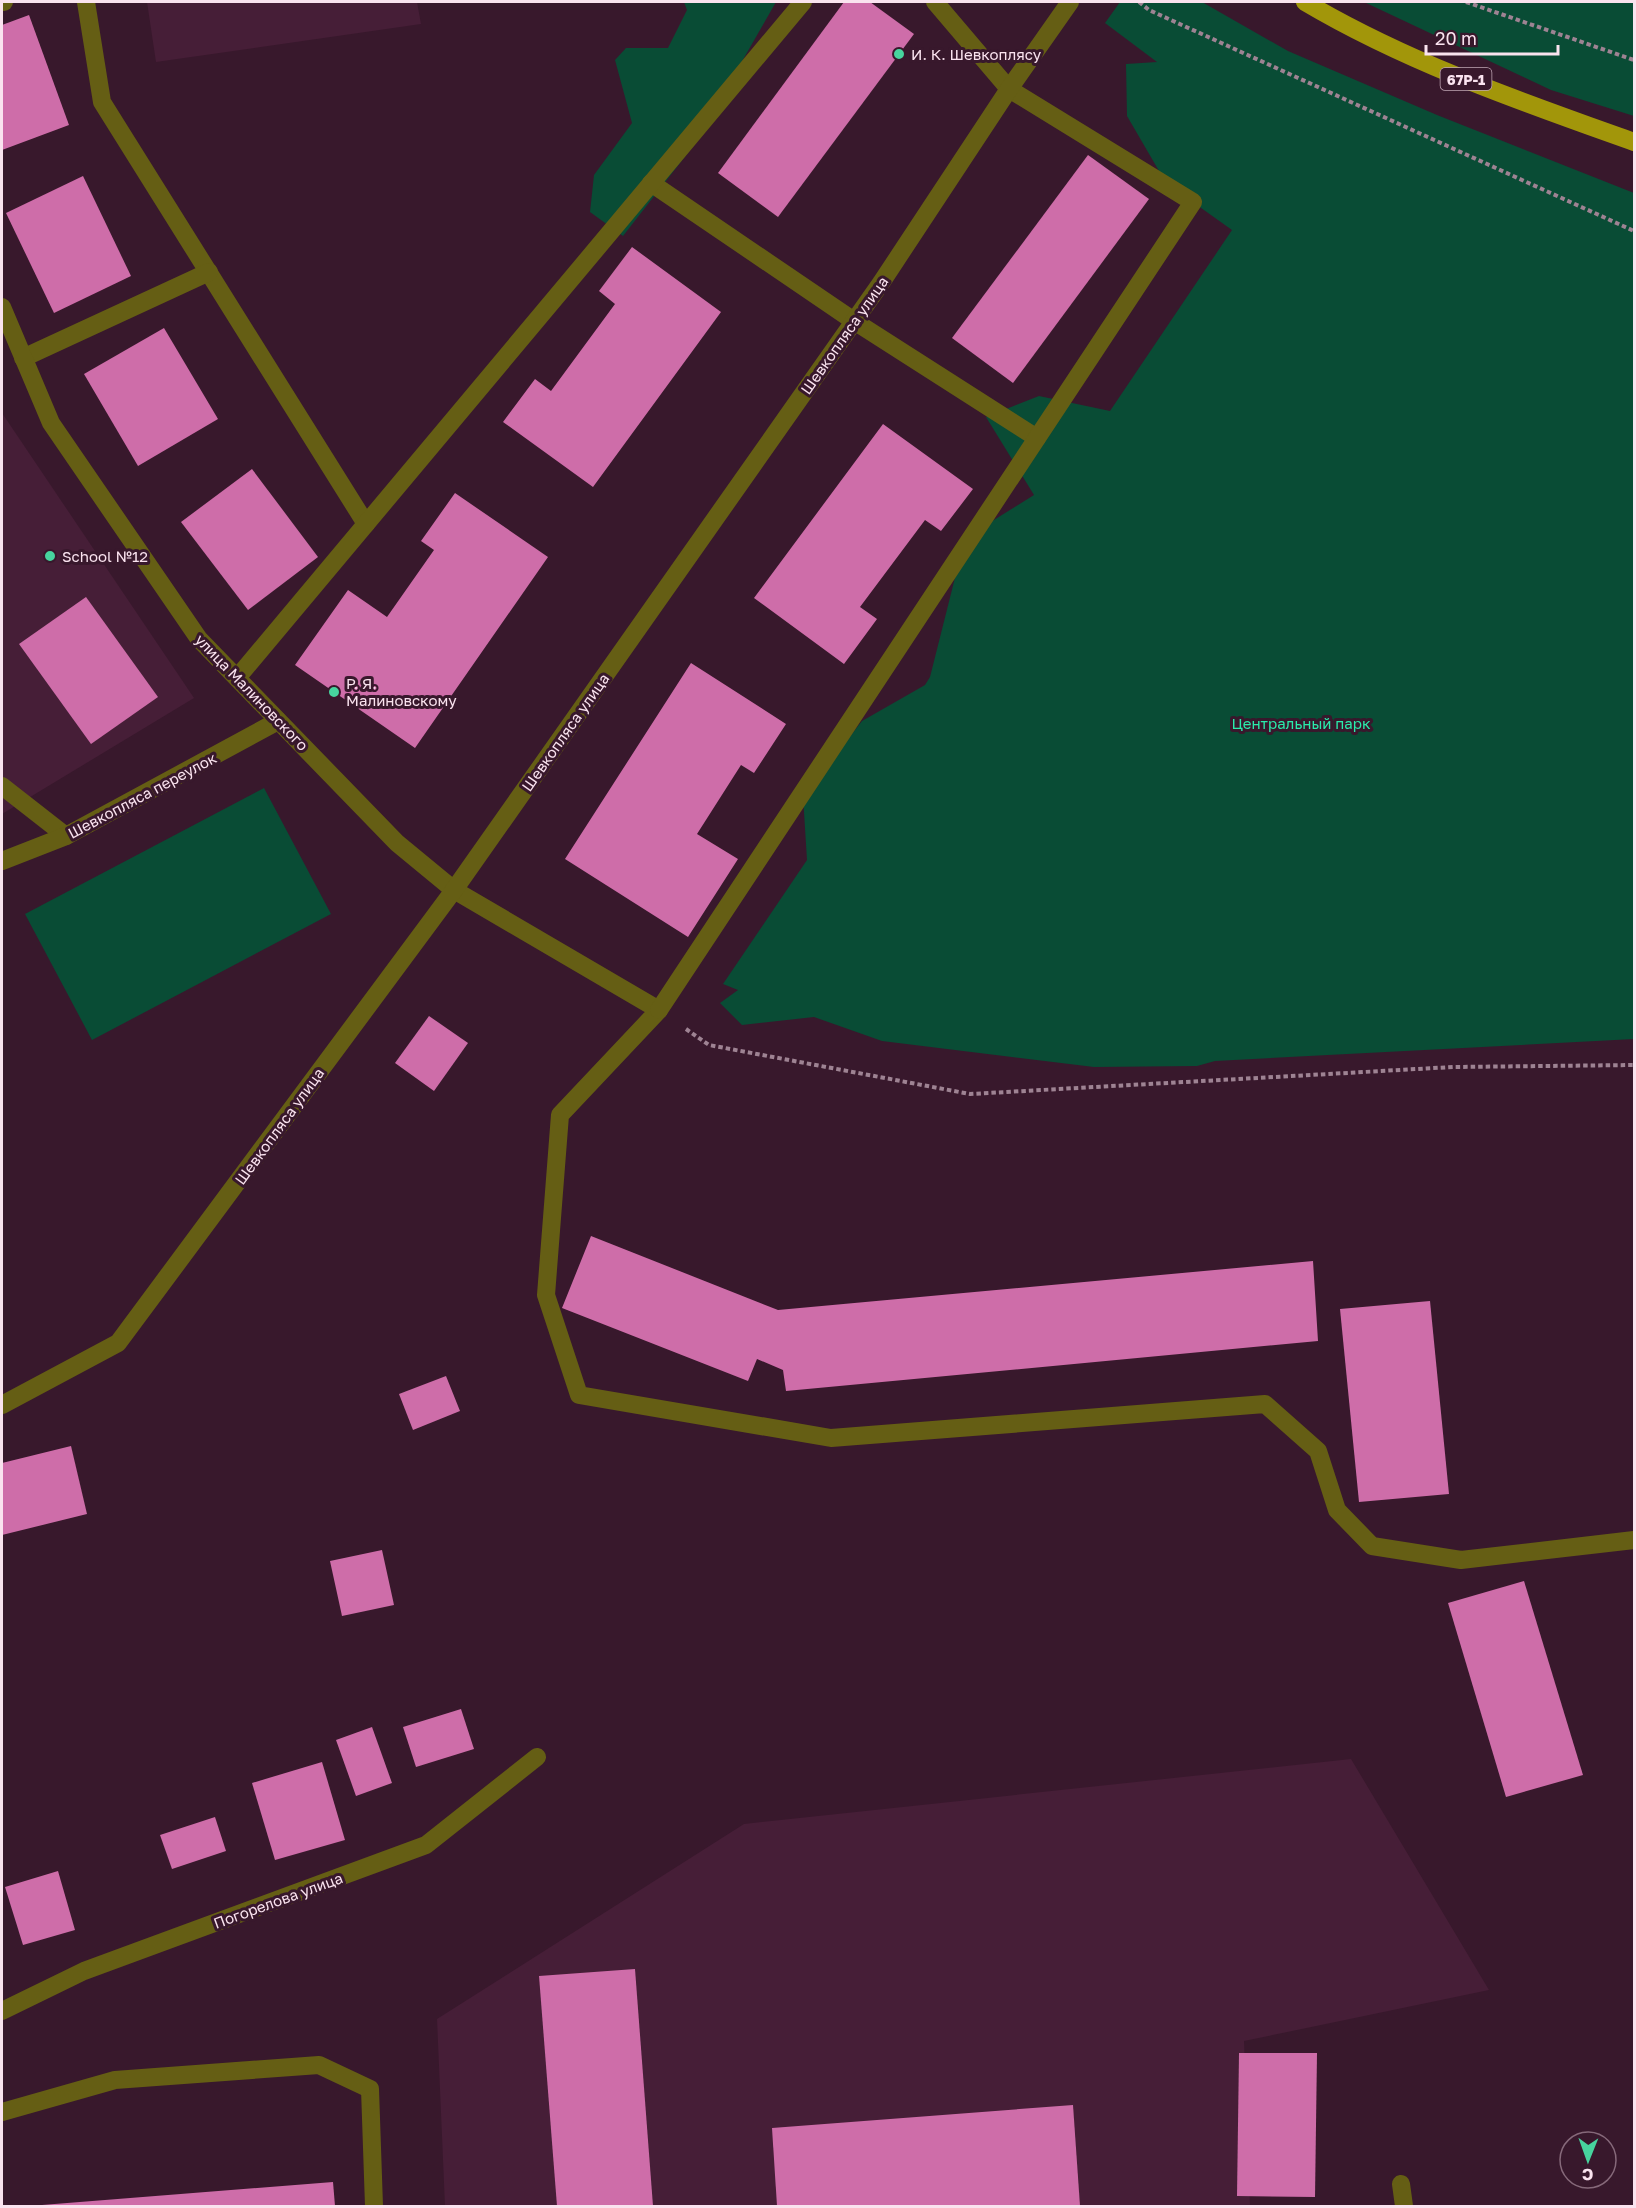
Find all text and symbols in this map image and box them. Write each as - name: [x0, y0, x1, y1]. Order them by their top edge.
- scale bar: [1426, 18, 1558, 56]
- text: 20 m: [1435, 27, 1477, 49]
- place label: И. К. Шевкоплясу: [911, 45, 1042, 63]
- marker: И. К. Шевкоплясу: [892, 47, 906, 61]
- road number: 67Р-1: [1440, 68, 1492, 90]
- street label: Шевкопляса улица: [797, 273, 891, 397]
- place label: School №12: [62, 547, 148, 565]
- marker: School №12: [43, 549, 57, 563]
- street label: улица Малиновского: [192, 630, 312, 754]
- street label: Шевкопляса улица: [518, 670, 612, 794]
- place label: Р. Я. Малиновскому: [346, 674, 457, 709]
- marker: Р. Я. Малиновскому: [327, 685, 341, 699]
- park label: Центральный парк: [1231, 714, 1371, 732]
- street label: Шевкопляса переулок: [65, 748, 220, 842]
- street label: Шевкопляса улица: [231, 1064, 327, 1188]
- street label: Погорелова улица: [211, 1868, 345, 1932]
- north arrow: [1558, 2130, 1618, 2190]
- text: С: [1582, 2165, 1594, 2185]

